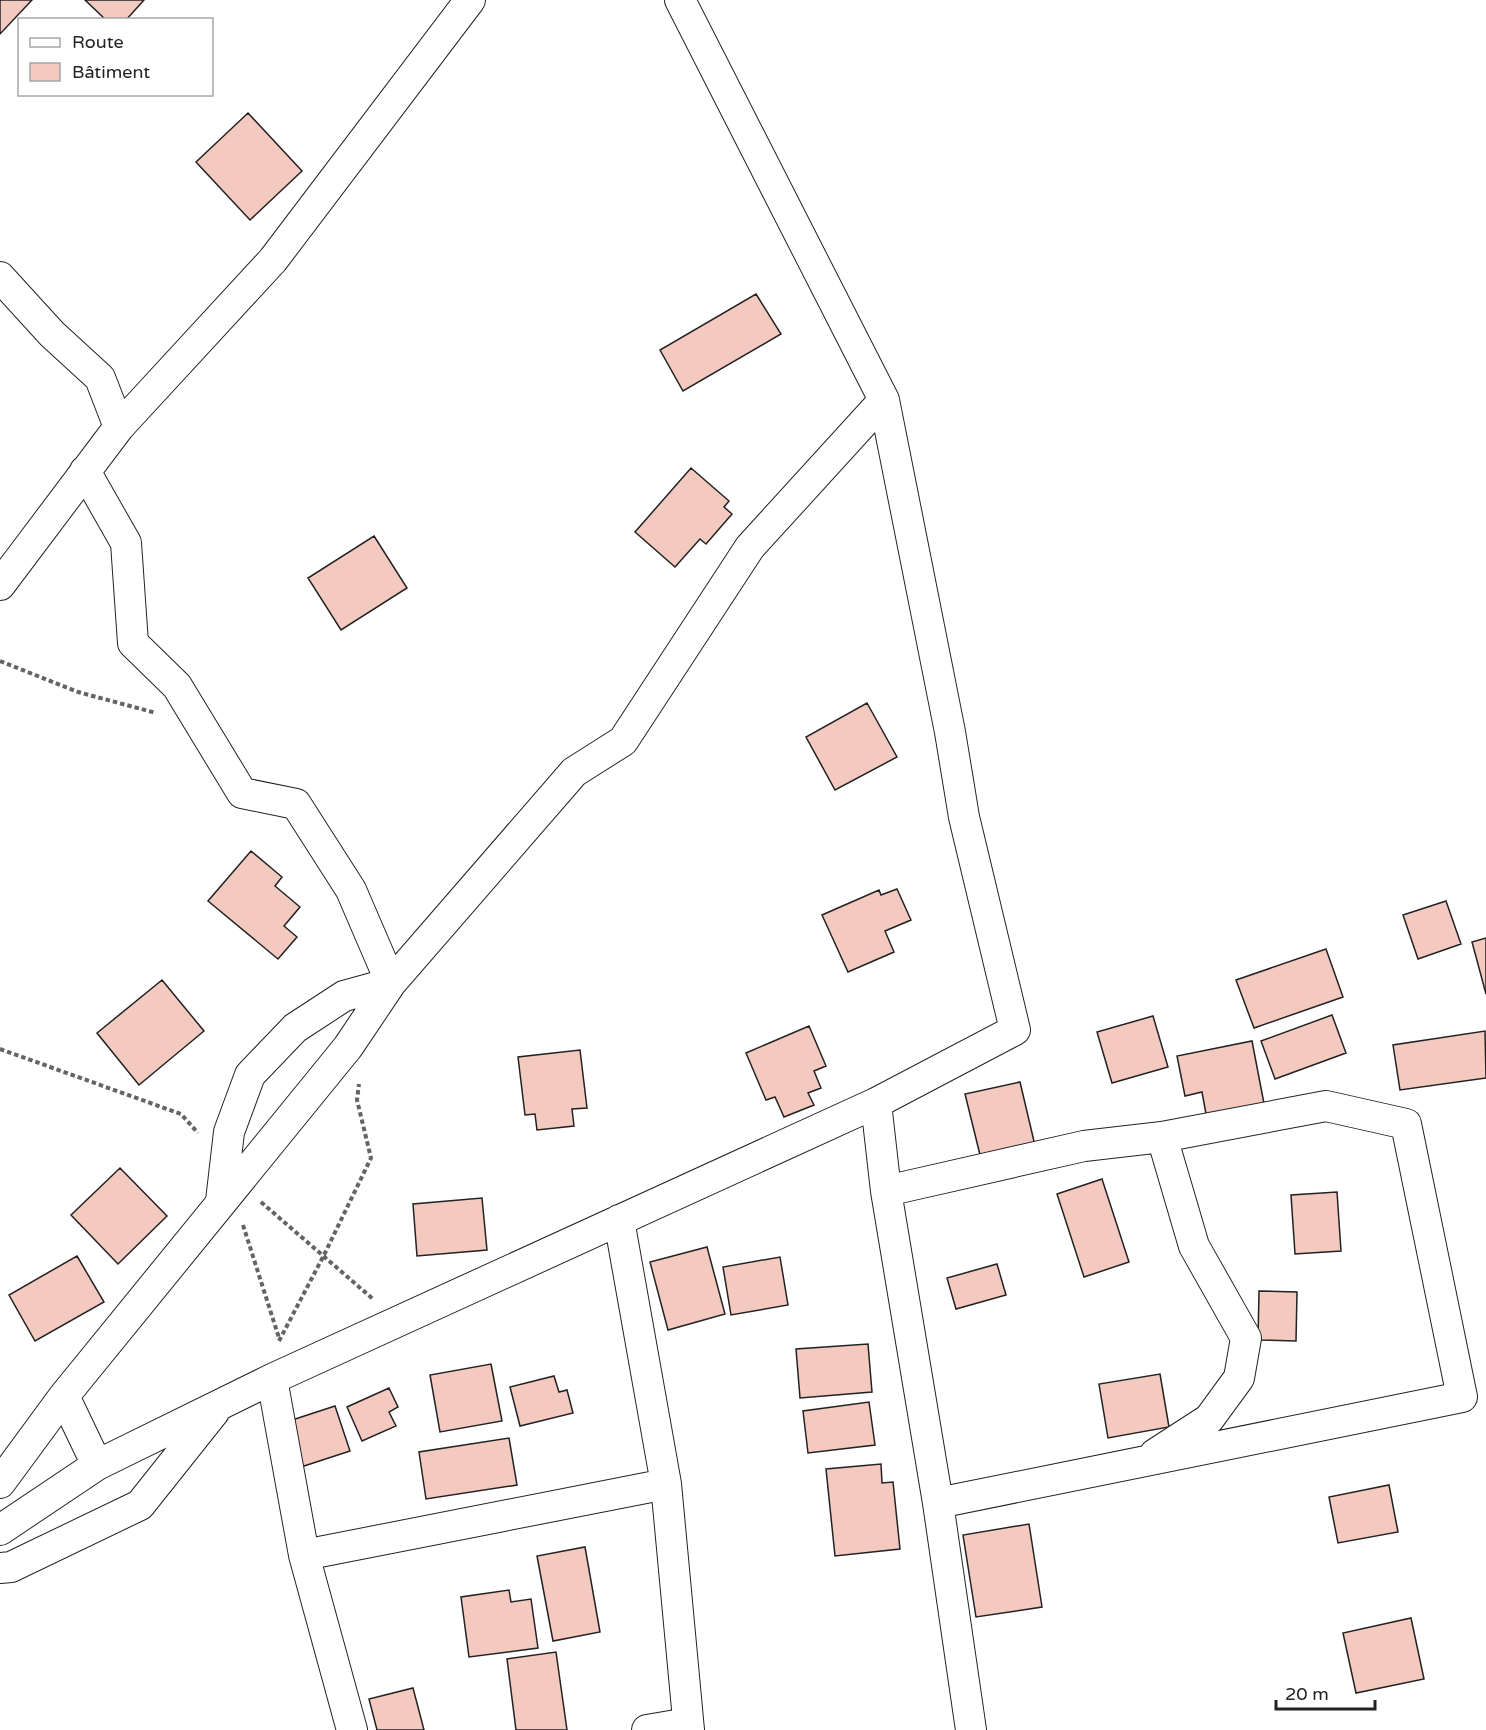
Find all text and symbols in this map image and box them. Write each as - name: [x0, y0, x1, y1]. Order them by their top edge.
- legend: [18, 18, 213, 96]
- text: Route: [72, 31, 124, 53]
- text: Bâtiment: [72, 61, 150, 83]
- scale bar: [1276, 1673, 1375, 1711]
- text: 20 m: [1285, 1683, 1329, 1705]

